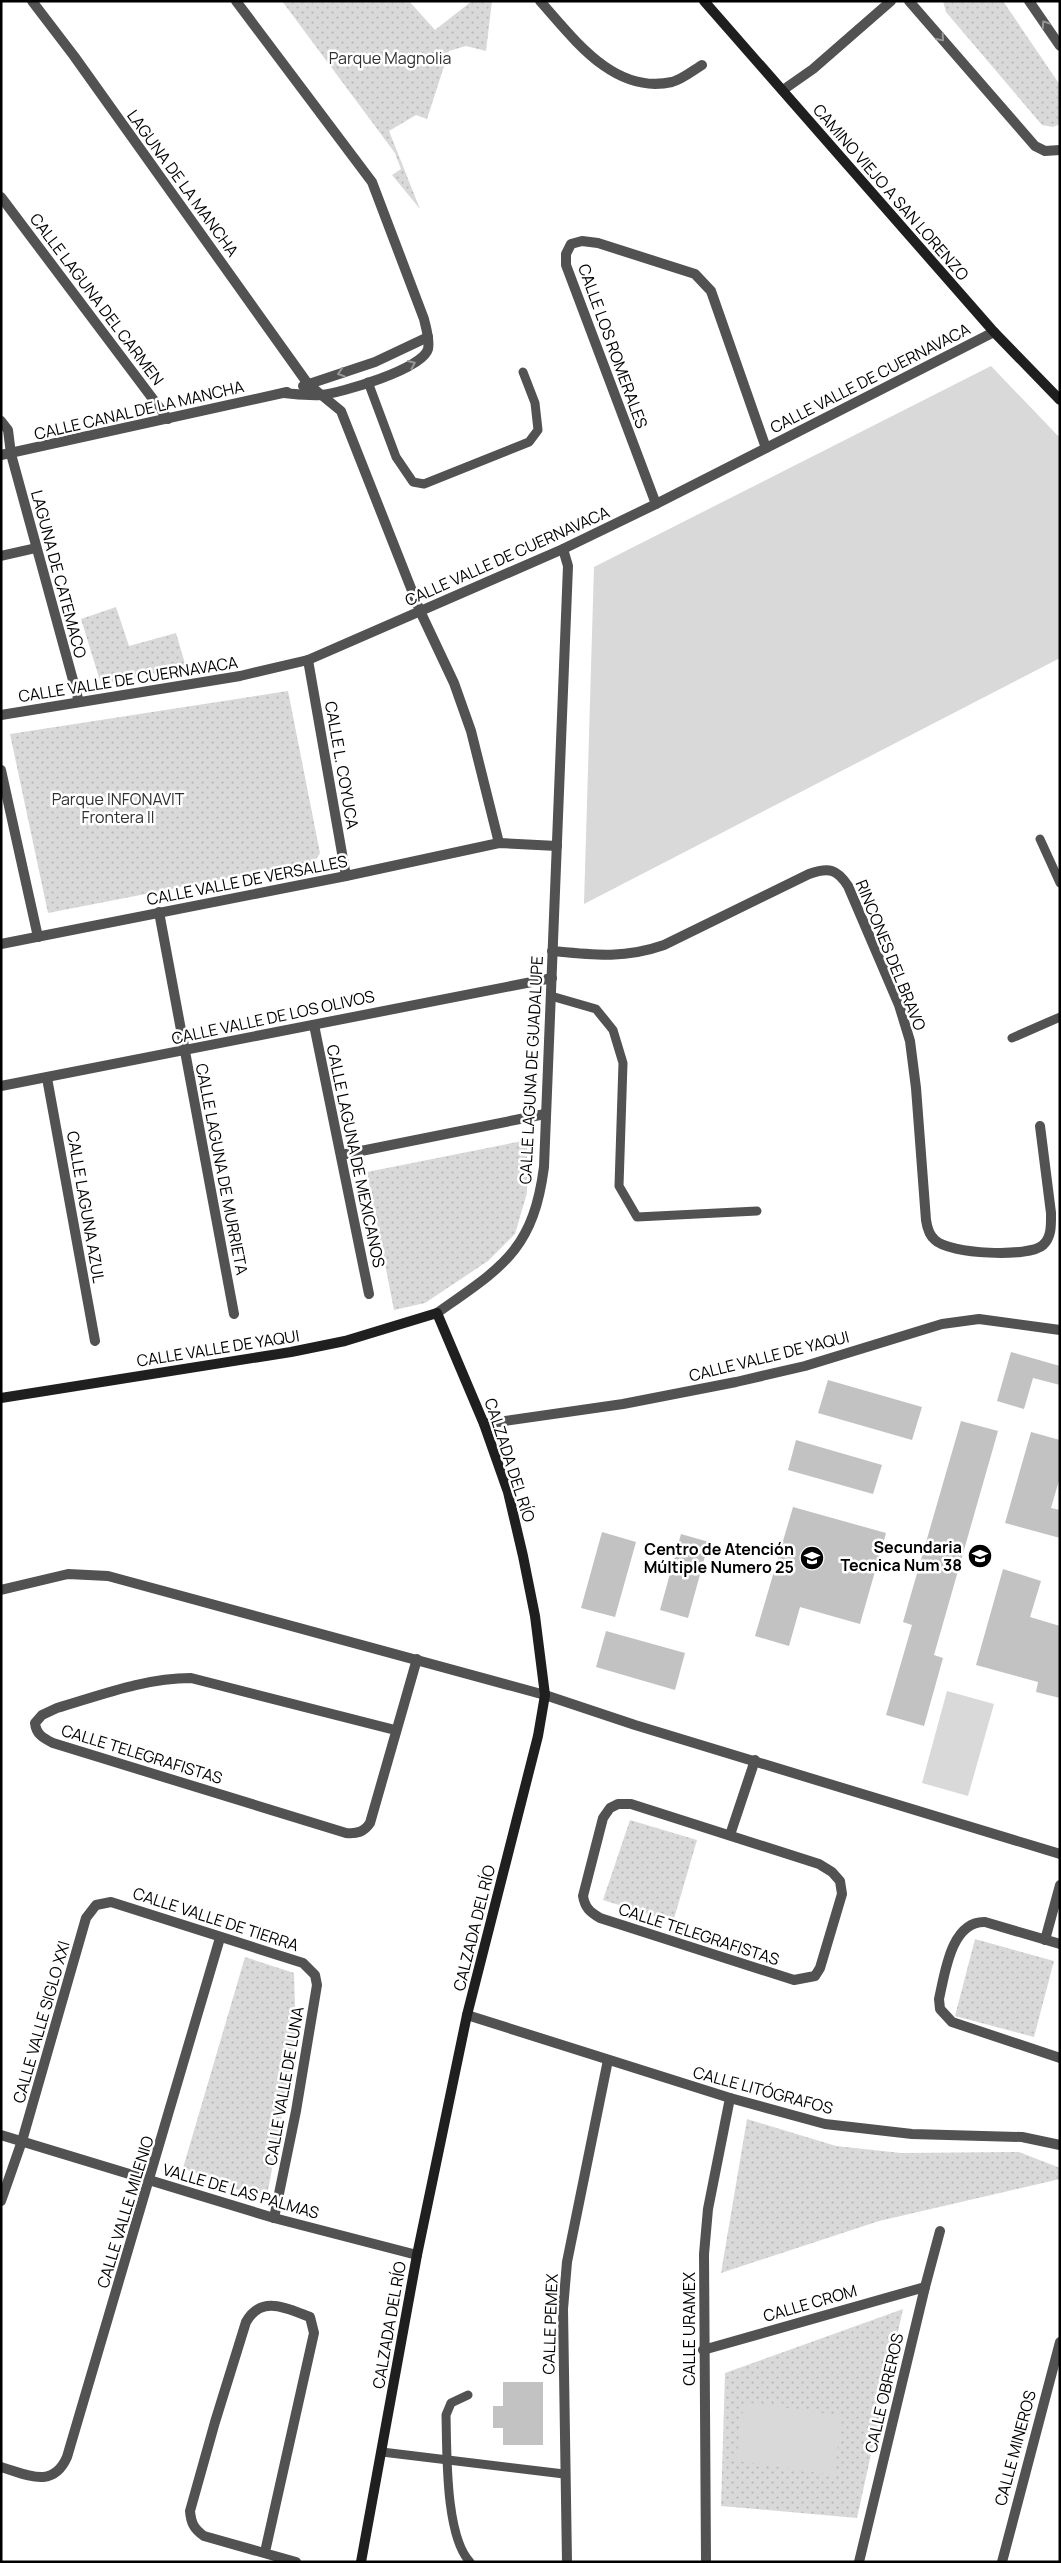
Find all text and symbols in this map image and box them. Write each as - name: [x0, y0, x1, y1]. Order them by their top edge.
- one-way arrow: [1041, 20, 1051, 29]
- one-way arrow: [935, 32, 944, 41]
- park label: Parque Magnolia: [329, 47, 451, 69]
- street label: CAMINO VIEJO A SAN LORENZO: [808, 99, 974, 285]
- street label: LAGUNA DE LA MANCHA: [122, 105, 244, 261]
- street label: CALLE LAGUNA DEL CARMEN: [25, 209, 169, 389]
- street label: CALLE LOS ROMERALES: [573, 261, 653, 431]
- street label: CALLE VALLE DE CUERNAVACA: [766, 318, 974, 438]
- one-way arrow: [407, 360, 416, 371]
- one-way arrow: [338, 367, 346, 377]
- street label: CALLE CANAL DE LA MANCHA: [32, 375, 246, 445]
- street label: LAGUNA DE CATEMACO: [26, 488, 92, 661]
- street label: CALLE VALLE DE CUERNAVACA: [401, 501, 613, 611]
- street label: CALLE VALLE DE CUERNAVACA: [17, 651, 239, 707]
- street label: CALLE L. COYUCA: [320, 699, 364, 831]
- park label: Parque INFONAVIT Frontera II: [52, 788, 185, 828]
- street label: CALLE VALLE DE VERSALLES: [145, 850, 349, 910]
- street label: RINCONES DEL BRAVO: [851, 876, 931, 1034]
- street label: CALLE LAGUNA DE GUADALUPE: [514, 955, 548, 1185]
- street label: CALLE VALLE DE LOS OLIVOS: [169, 985, 377, 1049]
- street label: CALLE LAGUNA DE MEXICANOS: [322, 1042, 390, 1270]
- street label: CALLE LAGUNA DE MURRIETA: [191, 1061, 253, 1277]
- street label: CALLE LAGUNA AZUL: [62, 1129, 110, 1285]
- street label: CALLE VALLE DE YAQUI: [135, 1324, 301, 1372]
- street label: CALLE VALLE DE YAQUI: [687, 1325, 851, 1387]
- street label: CALZADA DEL RÍO: [480, 1395, 541, 1525]
- place label: Secundaria Tecnica Num 38: [841, 1536, 962, 1576]
- place label: Centro de Atención Múltiple Numero 25: [644, 1538, 794, 1578]
- school or university icon: Secundaria Tecnica Num 38: [967, 1543, 993, 1569]
- school or university icon: Centro de Atención Múltiple Numero 25: [799, 1545, 825, 1571]
- street label: CALLE TELEGRAFISTAS: [59, 1719, 225, 1789]
- street label: CALZADA DEL RÍO: [448, 1862, 500, 1993]
- street label: CALLE VALLE DE TIERRA: [130, 1882, 302, 1956]
- street label: CALLE TELEGRAFISTAS: [616, 1898, 782, 1970]
- street label: CALLE VALLE SIGLO XXI: [7, 1938, 75, 2106]
- street label: CALLE VALLE DE LUNA: [259, 2005, 309, 2167]
- street label: CALLE LITÓGRAFOS: [691, 2061, 835, 2119]
- street label: CALLE VALLE MILENIO: [91, 2133, 159, 2291]
- street label: VALLE DE LAS PALMAS: [160, 2158, 322, 2224]
- street label: CALZADA DEL RÍO: [367, 2259, 411, 2390]
- street label: CALLE URAMEX: [678, 2272, 700, 2386]
- street label: CALLE PEMEX: [537, 2273, 563, 2375]
- street label: CALLE CROM: [761, 2279, 859, 2327]
- street label: CALLE OBREROS: [860, 2331, 908, 2455]
- street label: CALLE MINEROS: [989, 2388, 1041, 2508]

